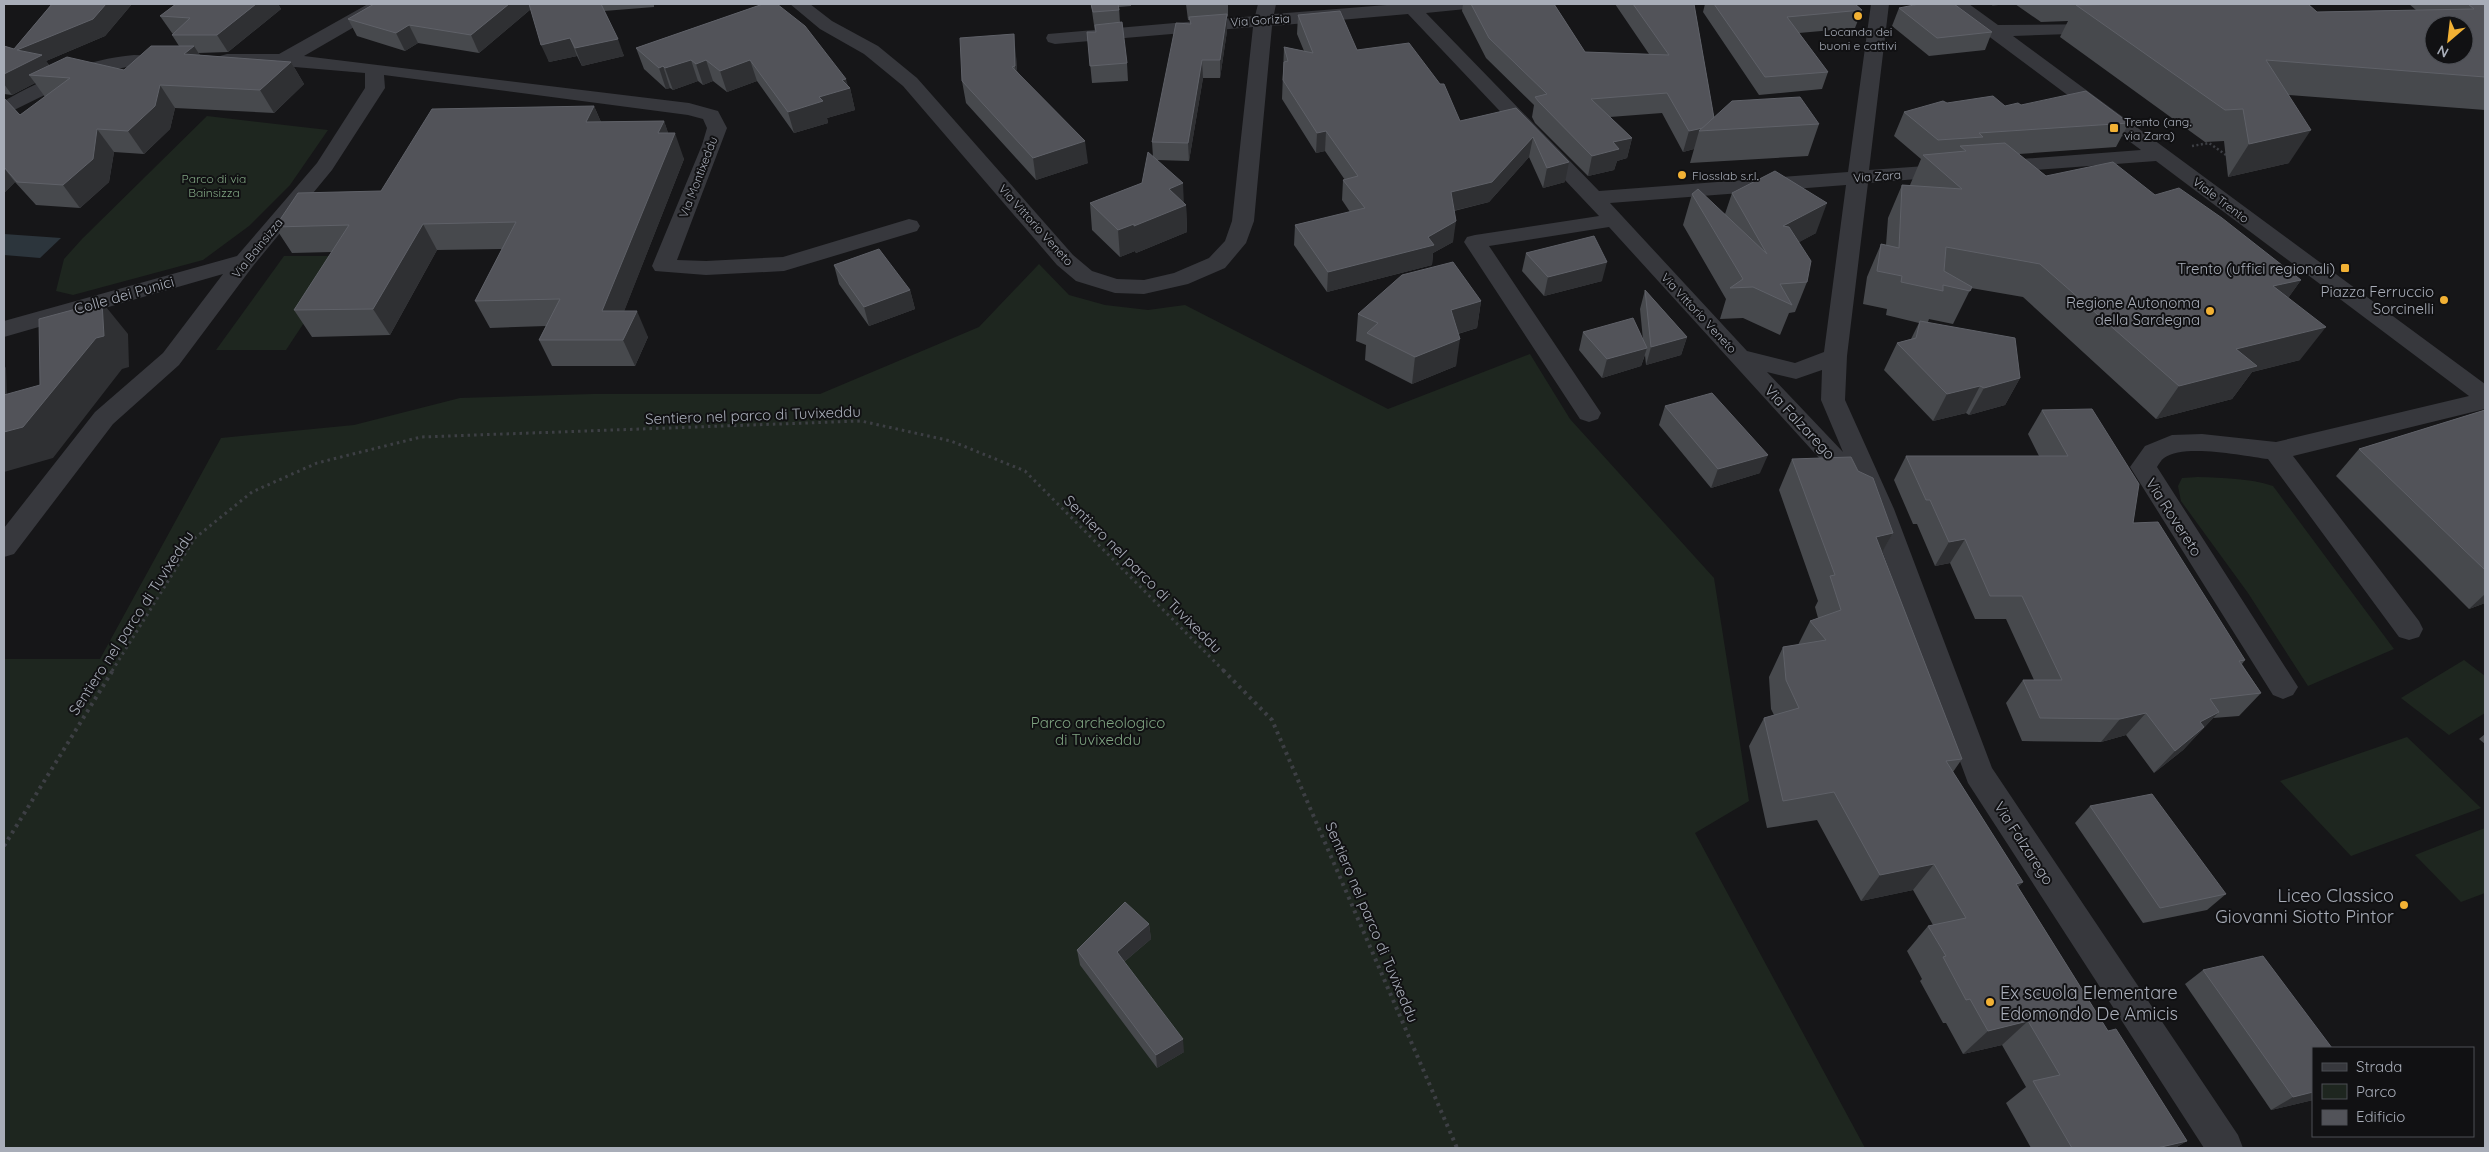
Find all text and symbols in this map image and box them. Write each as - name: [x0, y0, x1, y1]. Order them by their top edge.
- street label: Via Gorizia: [1230, 10, 1290, 30]
- marker: Locanda dei buoni e cattivi: [1852, 10, 1864, 22]
- north arrow: [2424, 15, 2474, 65]
- place label: Locanda dei buoni e cattivi: [1819, 24, 1897, 53]
- text: N: [2434, 41, 2452, 62]
- place label: Trento (ang. via Zara): [2124, 114, 2192, 143]
- marker: Trento (ang. via Zara): [2108, 122, 2120, 134]
- street label: Via Montixeddu: [676, 134, 720, 220]
- street label: Via Zara: [1853, 167, 1901, 185]
- place label: Flosslab s.r.l.: [1692, 168, 1759, 183]
- marker: Flosslab s.r.l.: [1676, 169, 1688, 181]
- park label: Parco di via Bainsizza: [182, 171, 246, 200]
- street label: Viale Trento: [2190, 174, 2252, 226]
- street label: Via Vittorio Veneto: [996, 181, 1076, 269]
- street label: Via Bainsizza: [228, 215, 286, 281]
- place label: Trento (uffici regionali): [2177, 259, 2335, 278]
- marker: Trento (uffici regionali): [2339, 262, 2351, 274]
- street label: Via Vittorio Veneto: [1658, 270, 1740, 356]
- street label: Colle dei Punici: [72, 272, 176, 318]
- place label: Piazza Ferruccio Sorcinelli: [2321, 282, 2434, 318]
- place label: Regione Autonoma della Sardegna: [2066, 293, 2200, 329]
- marker: Piazza Ferruccio Sorcinelli: [2438, 294, 2450, 306]
- marker: Regione Autonoma della Sardegna: [2204, 305, 2216, 317]
- street label: Via Falzarego: [1761, 381, 1839, 463]
- street label: Sentiero nel parco di Tuvixeddu: [645, 402, 861, 428]
- street label: Via Rovereto: [2142, 474, 2206, 560]
- street label: Sentiero nel parco di Tuvixeddu: [1060, 491, 1226, 657]
- street label: Sentiero nel parco di Tuvixeddu: [64, 527, 198, 719]
- park label: Parco archeologico di Tuvixeddu: [1031, 713, 1165, 749]
- street label: Via Falzarego: [1990, 798, 2058, 888]
- street label: Sentiero nel parco di Tuvixeddu: [1321, 819, 1423, 1025]
- place label: Liceo Classico Giovanni Siotto Pintor: [2215, 884, 2394, 928]
- marker: Liceo Classico Giovanni Siotto Pintor: [2398, 899, 2410, 911]
- place label: Ex scuola Elementare Edomondo De Amicis: [2000, 981, 2178, 1025]
- marker: Ex scuola Elementare Edomondo De Amicis: [1984, 996, 1996, 1008]
- legend: [2312, 1047, 2474, 1137]
- text: Strada: [2356, 1057, 2402, 1076]
- text: Parco: [2356, 1082, 2396, 1101]
- text: Edificio: [2356, 1107, 2405, 1126]

